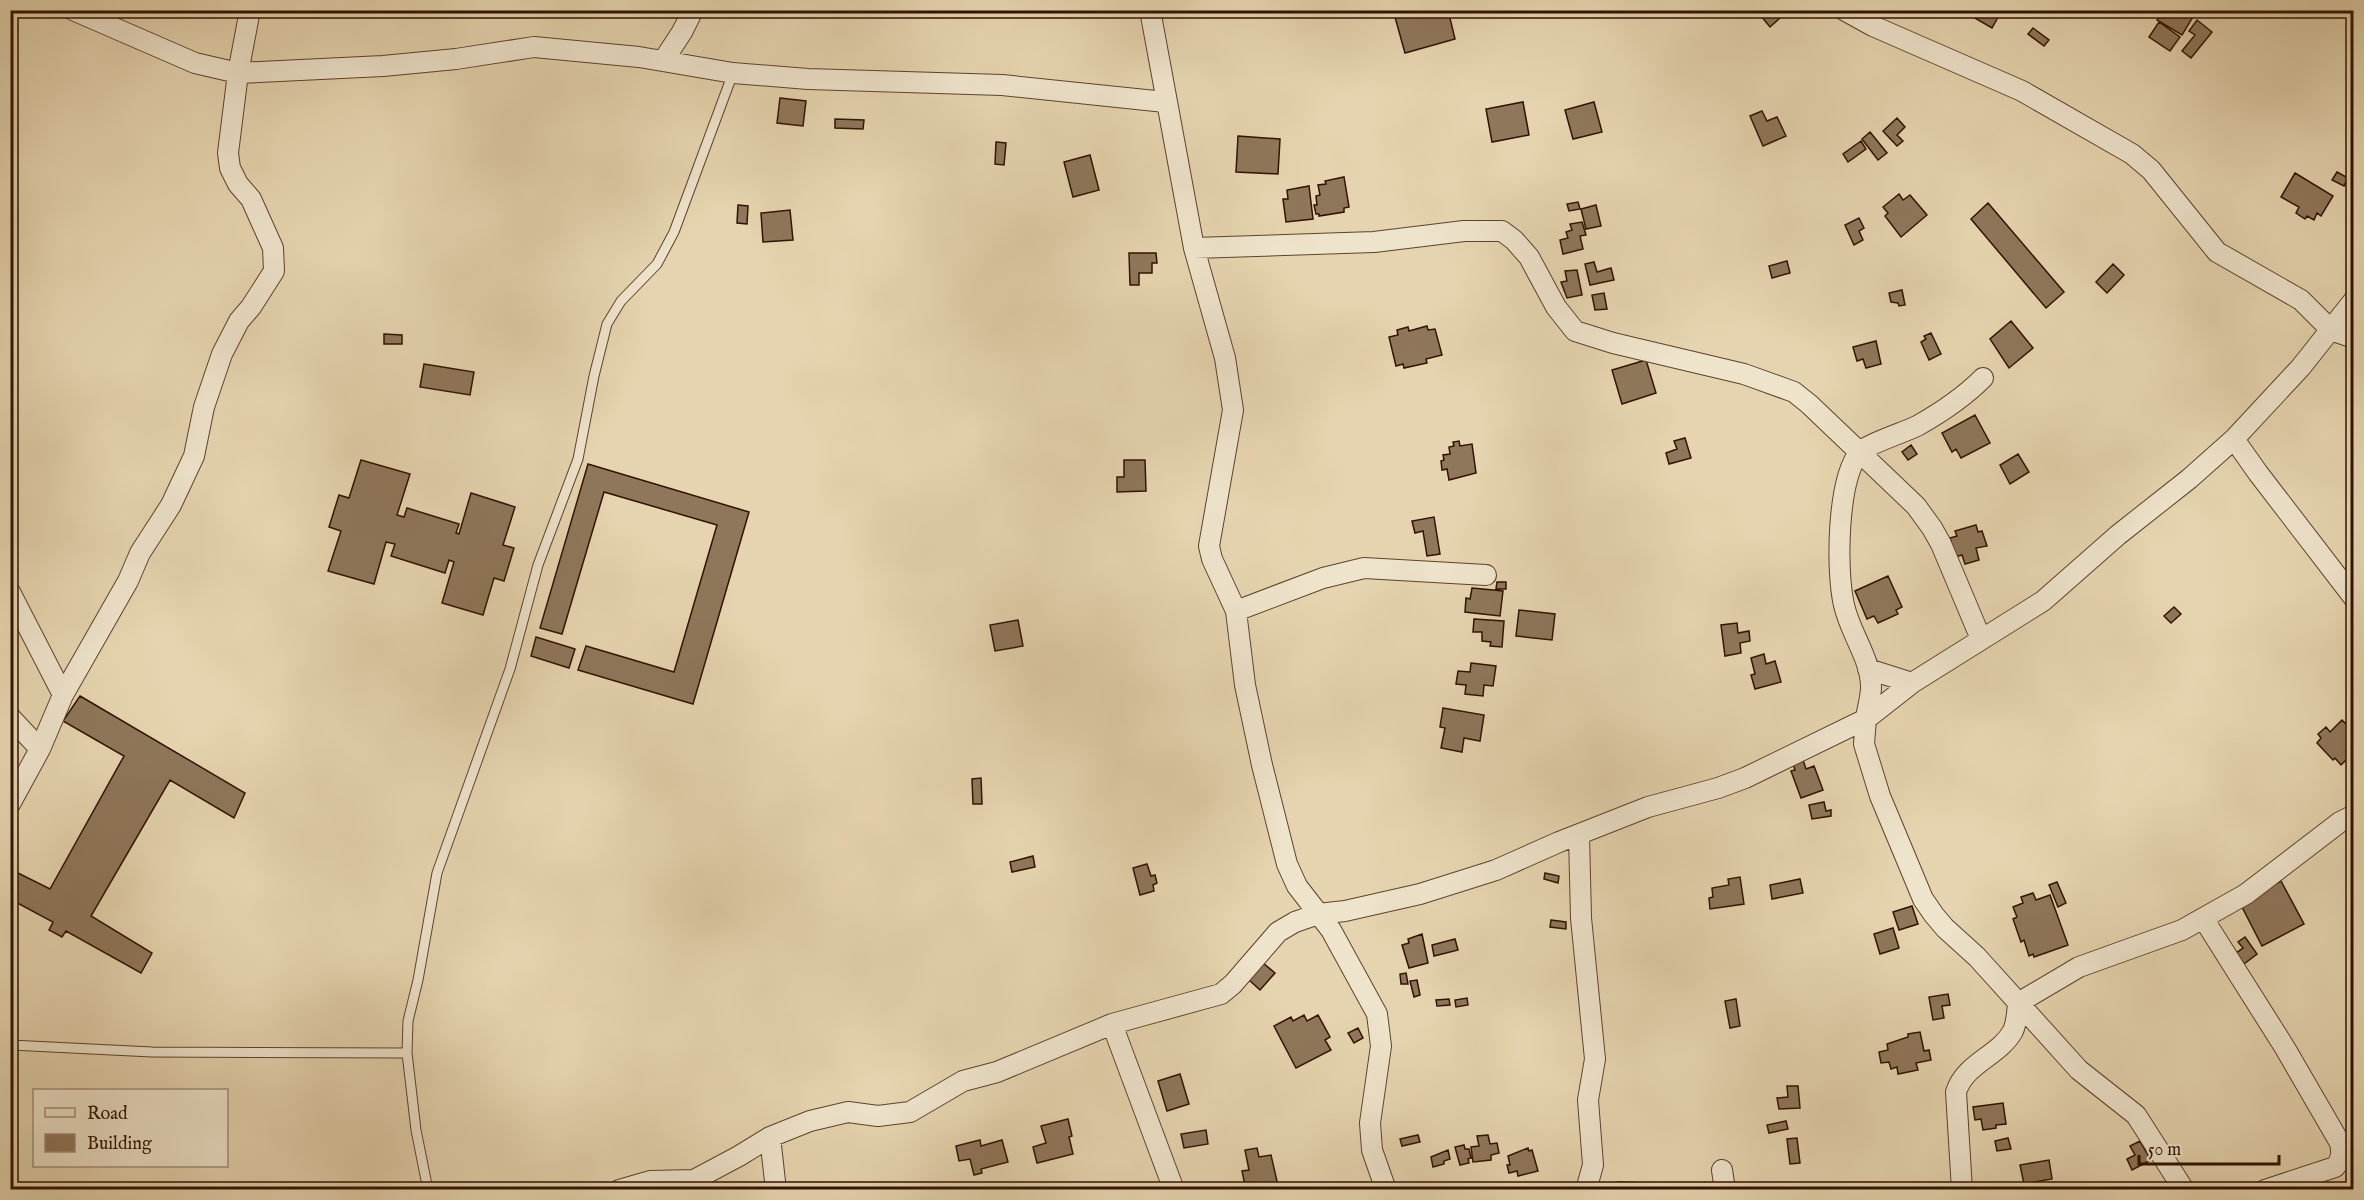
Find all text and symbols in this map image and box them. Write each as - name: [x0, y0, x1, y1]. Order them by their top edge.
- legend: [33, 1089, 228, 1167]
- text: Road: [87, 1103, 128, 1126]
- scale bar: [2139, 1128, 2278, 1166]
- text: Building: [87, 1133, 152, 1156]
- text: 50 m: [2148, 1139, 2181, 1162]

